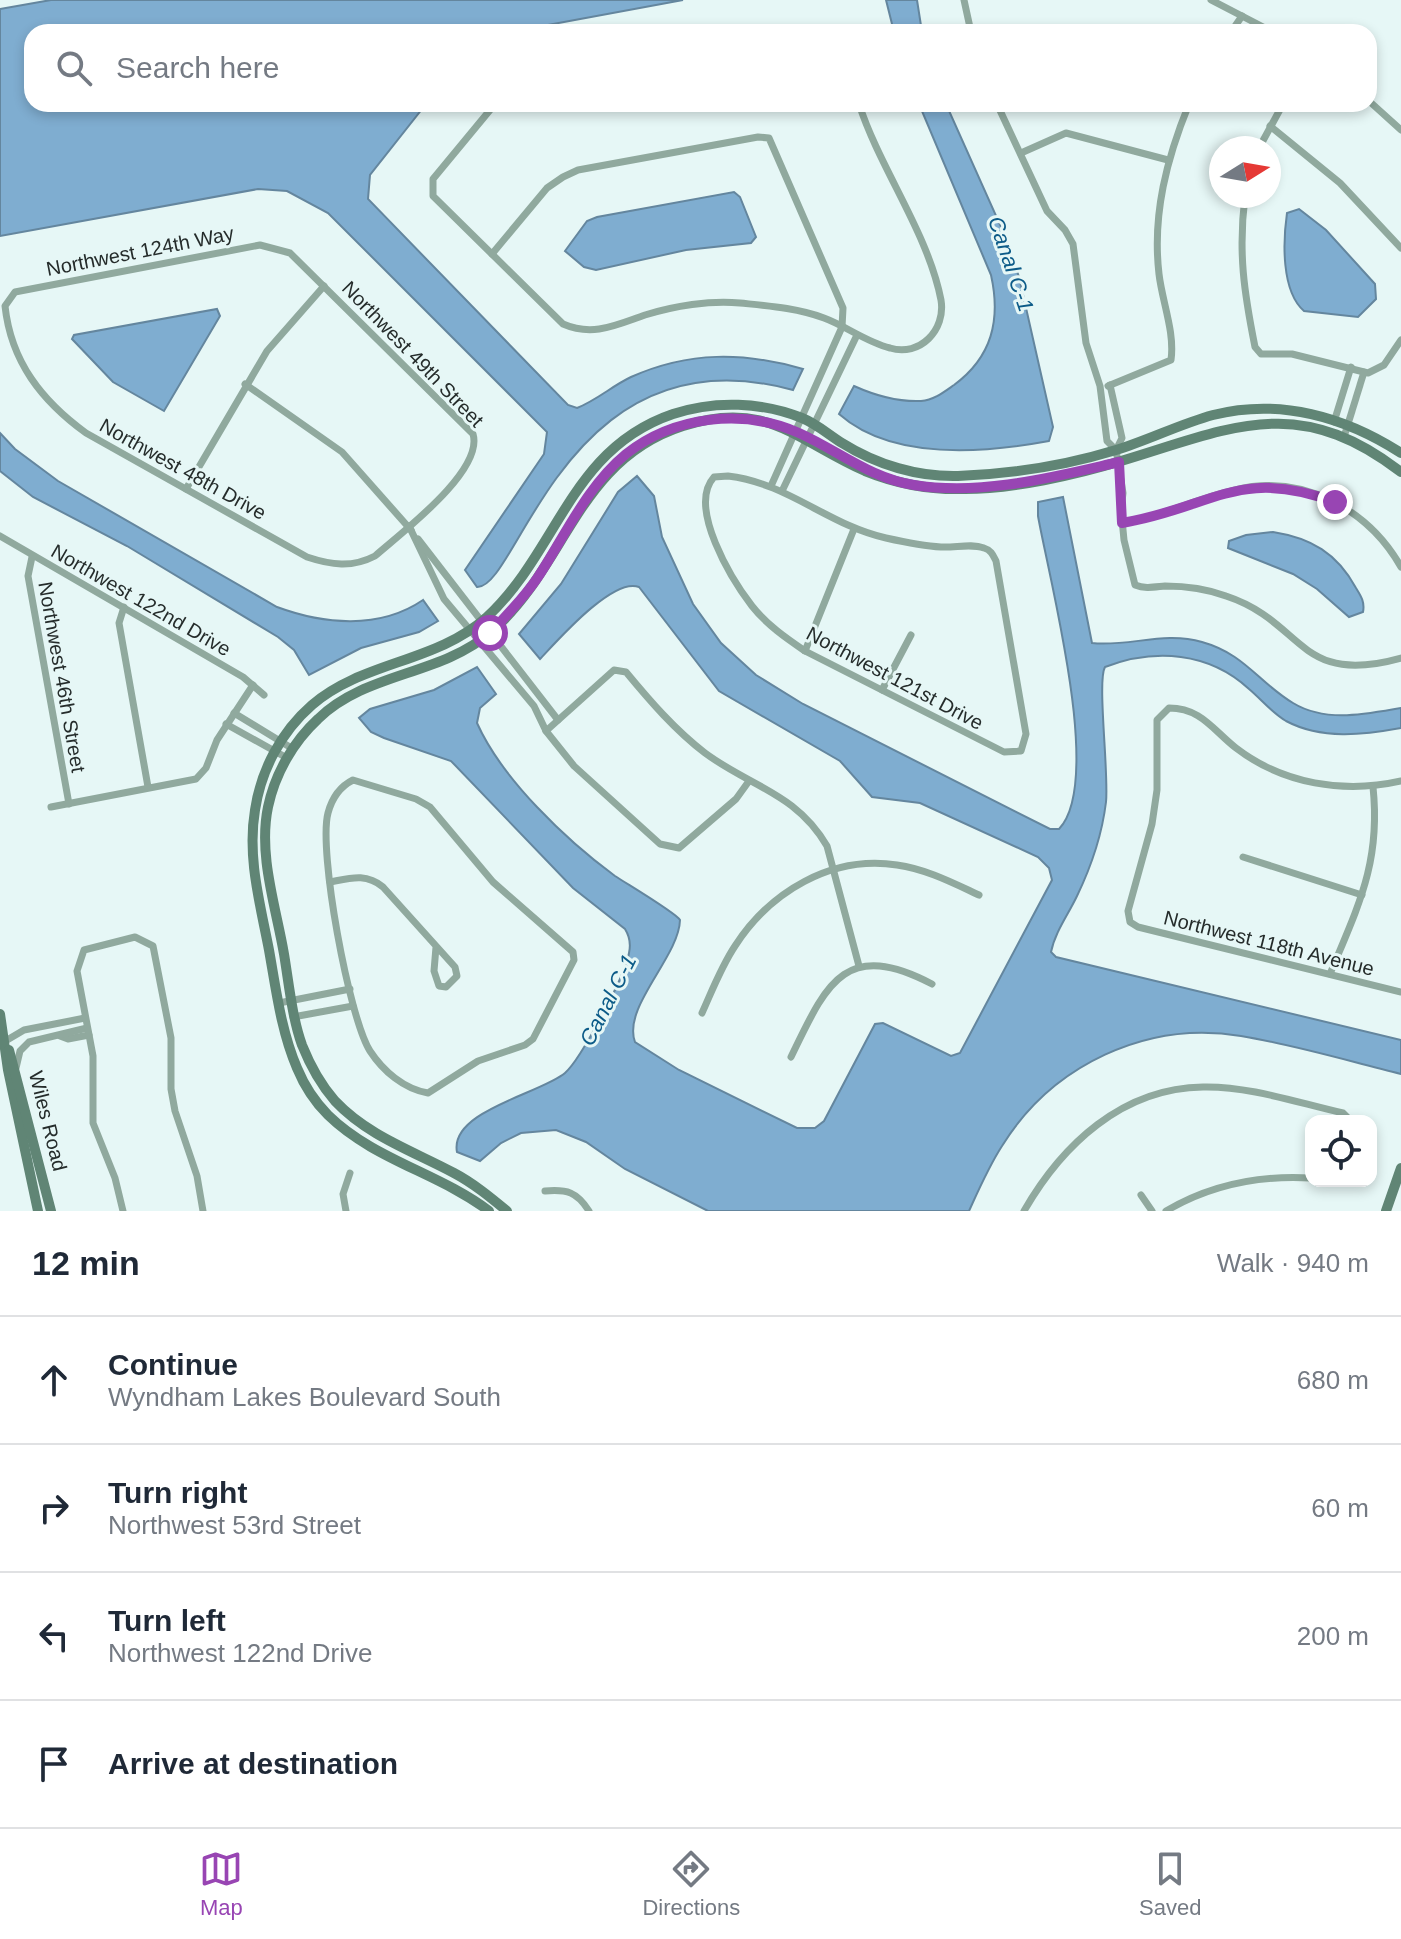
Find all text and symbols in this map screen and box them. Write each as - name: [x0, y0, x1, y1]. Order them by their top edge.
- search box: [24, 24, 1377, 112]
- icon: search: [52, 46, 96, 90]
- text: Search here: [116, 51, 279, 84]
- north arrow: [1209, 136, 1281, 208]
- water label: Canal C-1: [983, 213, 1039, 315]
- street label: Northwest 124th Way: [44, 222, 236, 280]
- street label: Northwest 49th Street: [338, 277, 488, 432]
- street label: Northwest 48th Drive: [96, 414, 270, 524]
- route end: [1317, 484, 1353, 520]
- street label: Northwest 122nd Drive: [47, 540, 235, 660]
- street label: Northwest 46th Street: [34, 580, 90, 775]
- route start: [472, 615, 508, 651]
- street label: Northwest 121st Drive: [803, 622, 987, 734]
- street label: Northwest 118th Avenue: [1162, 906, 1376, 980]
- water label: Canal C-1: [574, 950, 642, 1050]
- street label: Wiles Road: [25, 1069, 71, 1173]
- map controls: [1305, 1115, 1377, 1187]
- button: locate: [1305, 1115, 1377, 1187]
- text: 12 min: [32, 1244, 140, 1282]
- text: Walk · 940 m: [1217, 1248, 1369, 1278]
- text: Continue: [108, 1348, 238, 1381]
- icon: ahead: [32, 1358, 76, 1402]
- text: 680 m: [1297, 1365, 1369, 1395]
- text: Wyndham Lakes Boulevard South: [108, 1382, 501, 1412]
- text: Turn right: [108, 1476, 247, 1509]
- icon: right: [32, 1486, 76, 1530]
- text: 60 m: [1311, 1493, 1369, 1523]
- text: Northwest 53rd Street: [108, 1510, 361, 1540]
- text: Turn left: [108, 1604, 226, 1637]
- icon: left: [32, 1614, 76, 1658]
- text: 200 m: [1297, 1621, 1369, 1651]
- text: Northwest 122nd Drive: [108, 1638, 372, 1668]
- icon: arrive: [32, 1742, 76, 1786]
- text: Arrive at destination: [108, 1747, 398, 1780]
- tab: Map: [199, 1847, 243, 1921]
- tab: Directions: [642, 1847, 740, 1921]
- tab: Saved: [1139, 1847, 1202, 1921]

